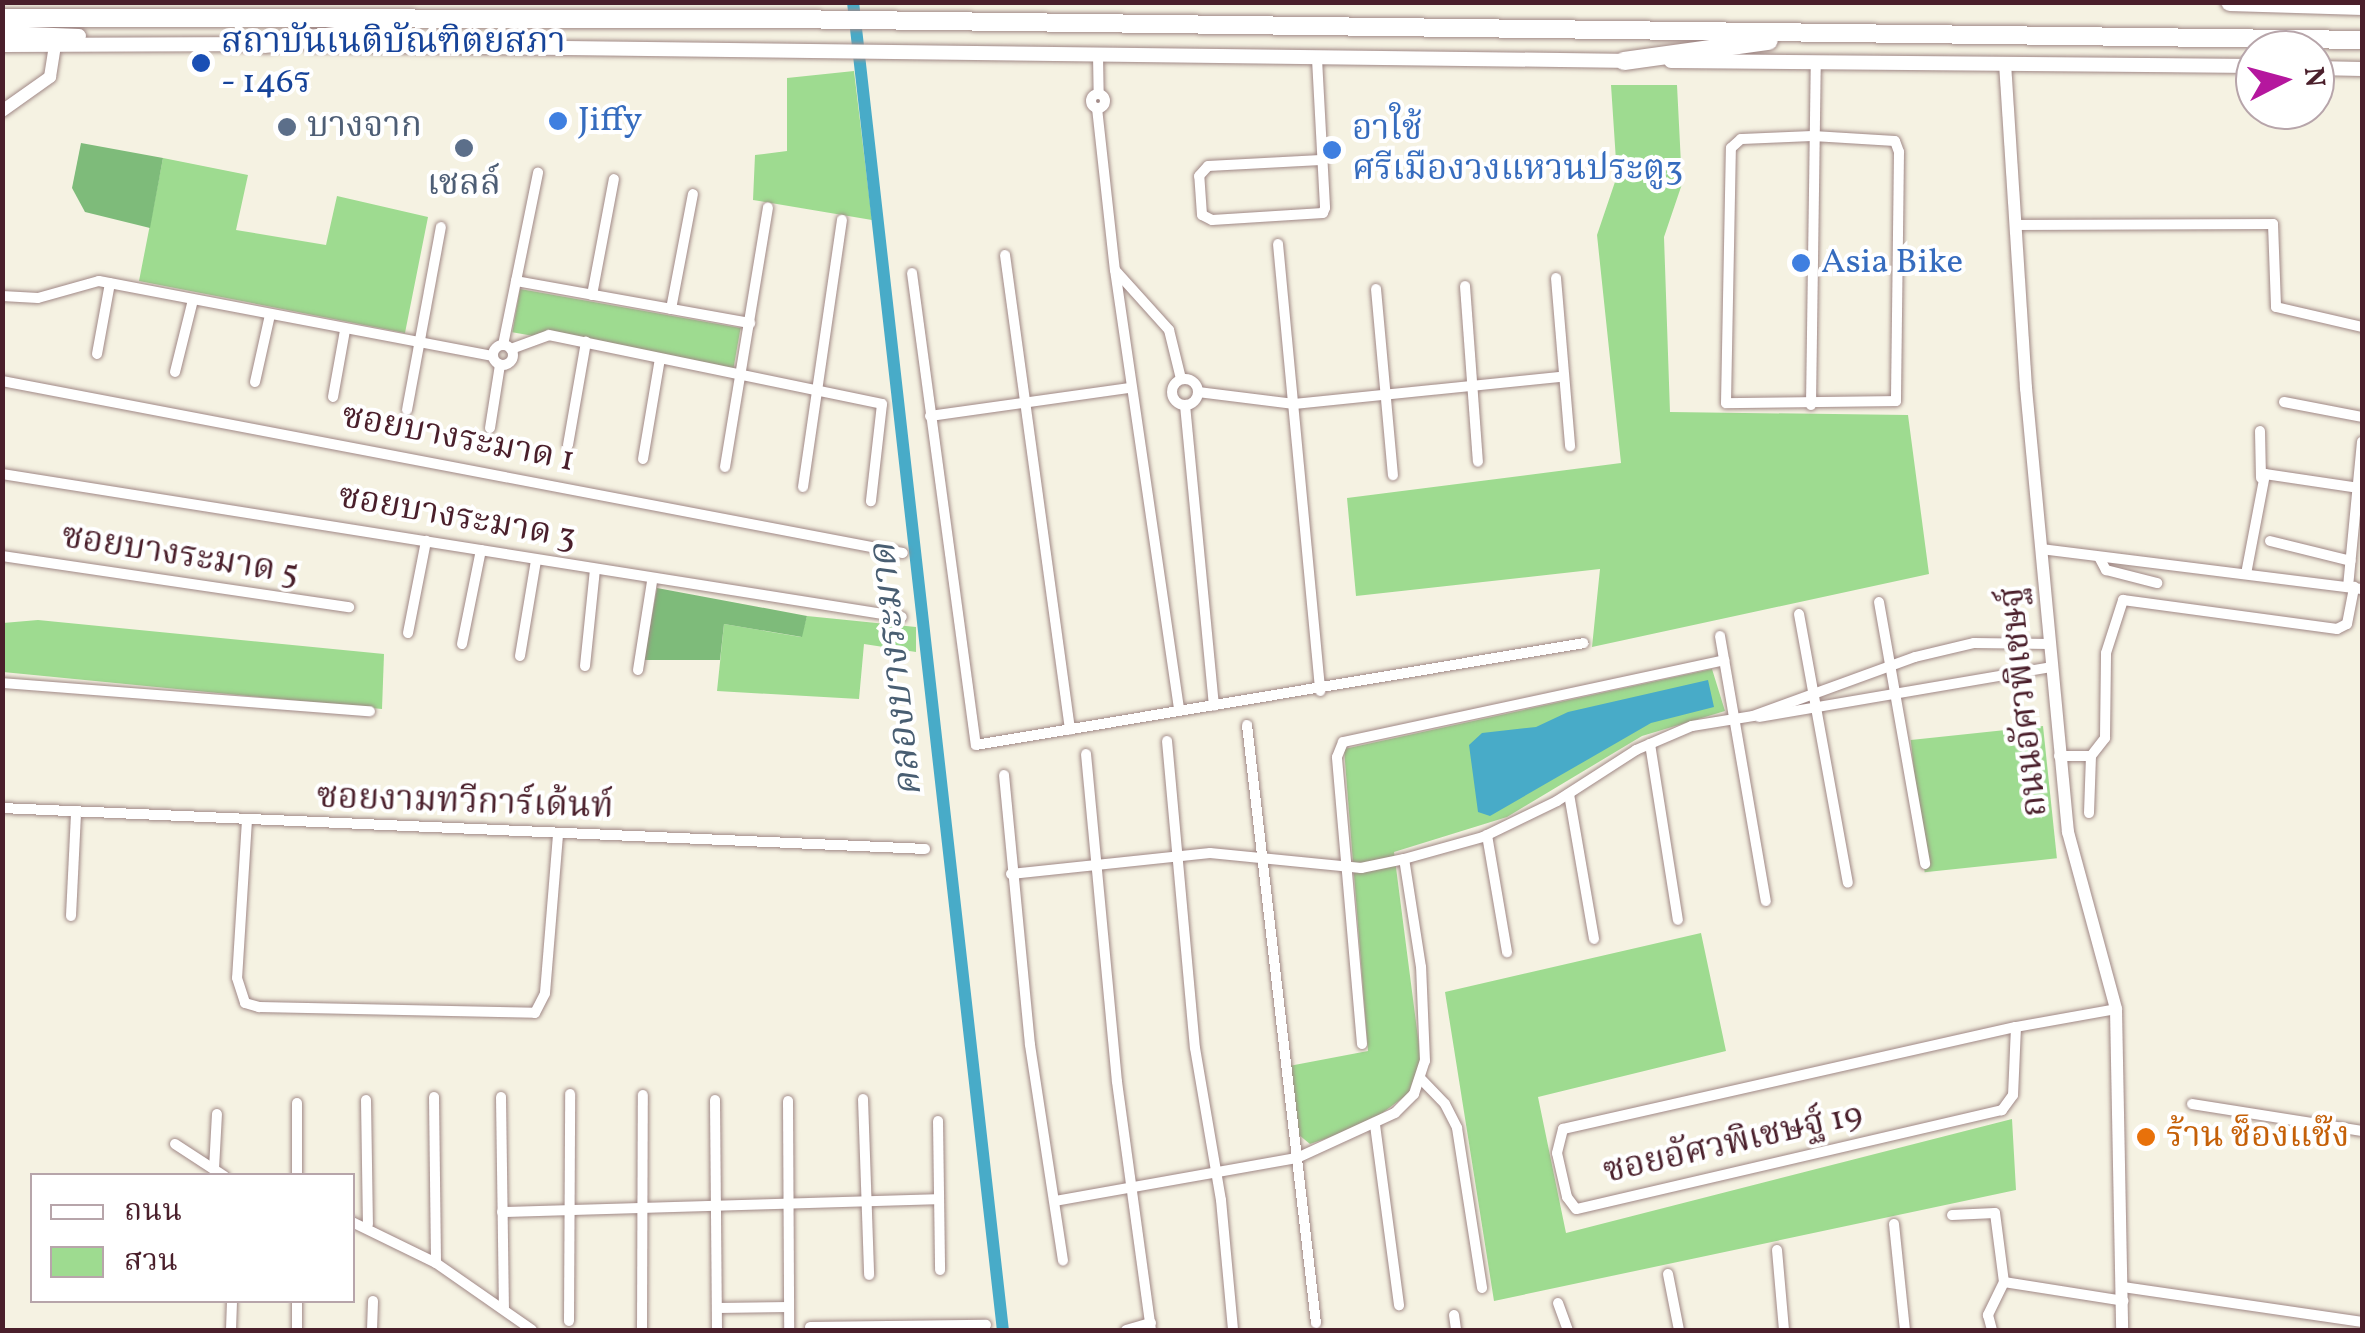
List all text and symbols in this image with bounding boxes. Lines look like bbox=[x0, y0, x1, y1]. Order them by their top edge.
place label: สถาบันเนติบัณฑิตยสภา - 146ร bbox=[221, 22, 566, 104]
north arrow bbox=[2235, 30, 2335, 130]
marker: สถาบันเนติบัณฑิตยสภา - 146ร bbox=[190, 52, 212, 74]
text: N bbox=[2293, 65, 2334, 89]
place label: Jiffy bbox=[578, 100, 642, 142]
place label: บางจาก bbox=[307, 106, 422, 148]
place label: อาใช้ ศรีเมืองวงแหวนประตู3 bbox=[1352, 109, 1683, 191]
marker: Jiffy bbox=[547, 110, 569, 132]
marker: บางจาก bbox=[276, 116, 298, 138]
marker: เชลล์ bbox=[453, 137, 475, 159]
marker: อาใช้ ศรีเมืองวงแหวนประตู3 bbox=[1321, 139, 1343, 161]
place label: เชลล์ bbox=[427, 164, 501, 206]
place label: Asia Bike bbox=[1821, 242, 1963, 284]
marker: Asia Bike bbox=[1790, 252, 1812, 274]
street label: ซอยบางระมาด 1 bbox=[338, 396, 578, 482]
street label: ซอยบางระมาด 3 bbox=[335, 476, 579, 560]
street label: ซอยบางระมาด 5 bbox=[58, 517, 302, 595]
water label: คลองบางระมาด bbox=[862, 541, 934, 799]
street label: ถนนอัศวพิเชษฐ์ bbox=[1992, 585, 2058, 819]
street label: ซอยงามทวีการ์เด้นท์ bbox=[316, 777, 614, 829]
street label: ซอยอัศวพิเชษฐ์ 19 bbox=[1599, 1094, 1867, 1194]
place label: ร้าน ช็องแช๊ง bbox=[2166, 1116, 2350, 1158]
marker: ร้าน ช็องแช๊ง bbox=[2135, 1126, 2157, 1148]
legend bbox=[30, 1173, 355, 1303]
text: ถนน bbox=[124, 1191, 182, 1233]
text: สวน bbox=[124, 1241, 178, 1283]

